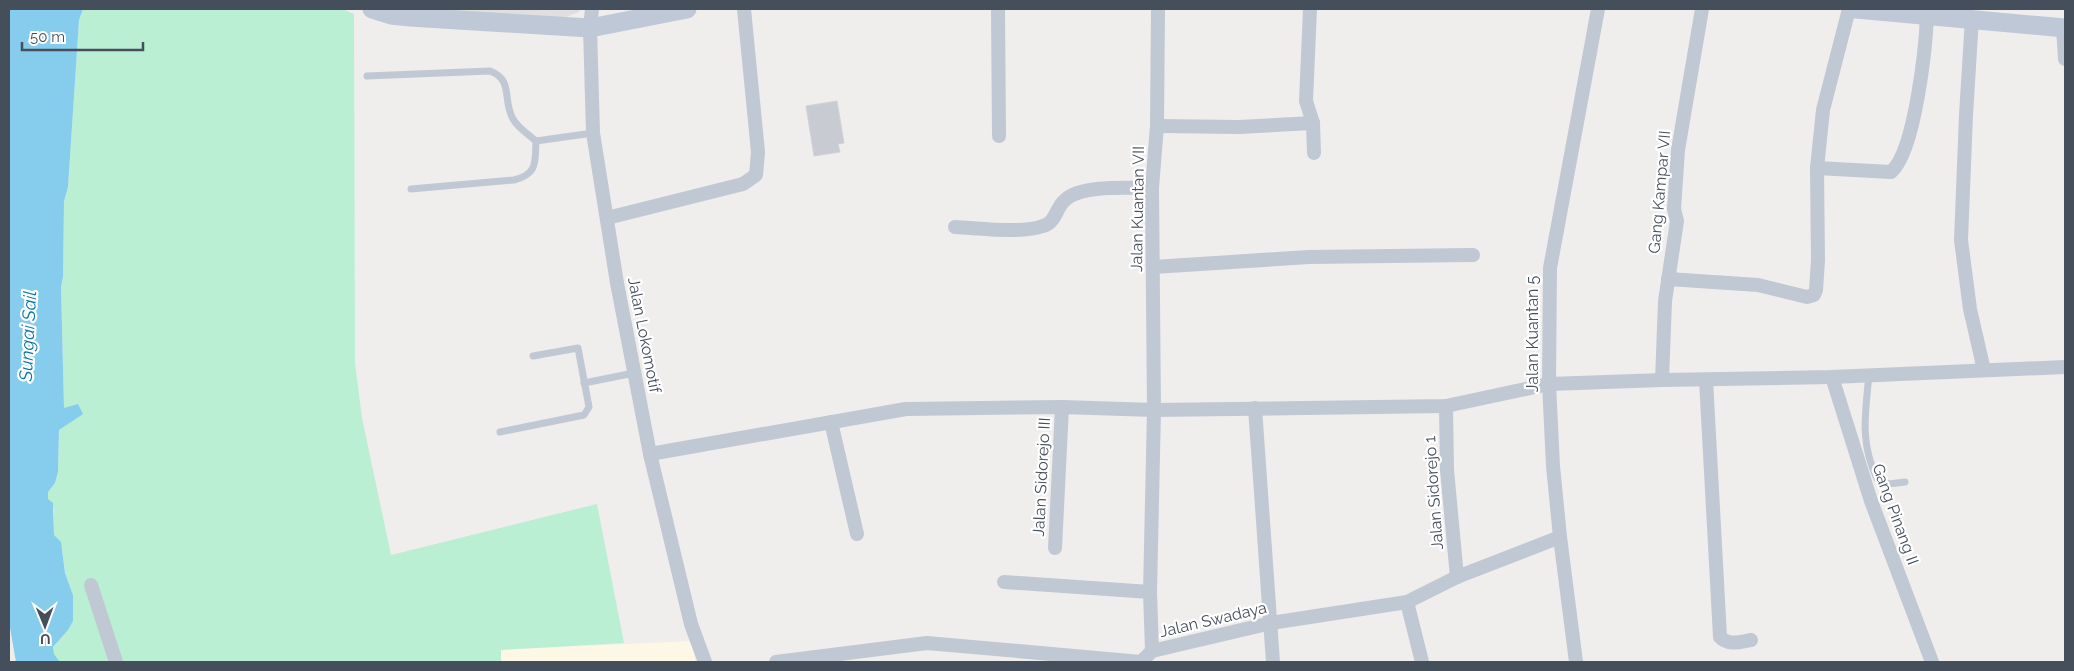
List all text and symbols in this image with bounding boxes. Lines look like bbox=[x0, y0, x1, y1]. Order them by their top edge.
scale bar bbox=[22, 20, 144, 52]
text: 50 m bbox=[30, 28, 65, 46]
street label: Gang Kampar VII bbox=[1645, 130, 1674, 254]
street label: Jalan Kuantan VII bbox=[1127, 146, 1148, 272]
street label: Jalan Lokomotif bbox=[624, 276, 665, 395]
street label: Jalan Kuantan 5 bbox=[1523, 276, 1542, 392]
water label: Sungai Sail bbox=[15, 290, 40, 383]
street label: Jalan Sidorejo III bbox=[1029, 417, 1054, 537]
street label: Jalan Sidorejo 1 bbox=[1420, 435, 1447, 551]
street label: Gang Pinang II bbox=[1868, 461, 1923, 567]
street label: Jalan Swadaya bbox=[1158, 598, 1269, 641]
north arrow bbox=[20, 601, 70, 651]
text: U bbox=[40, 631, 51, 647]

